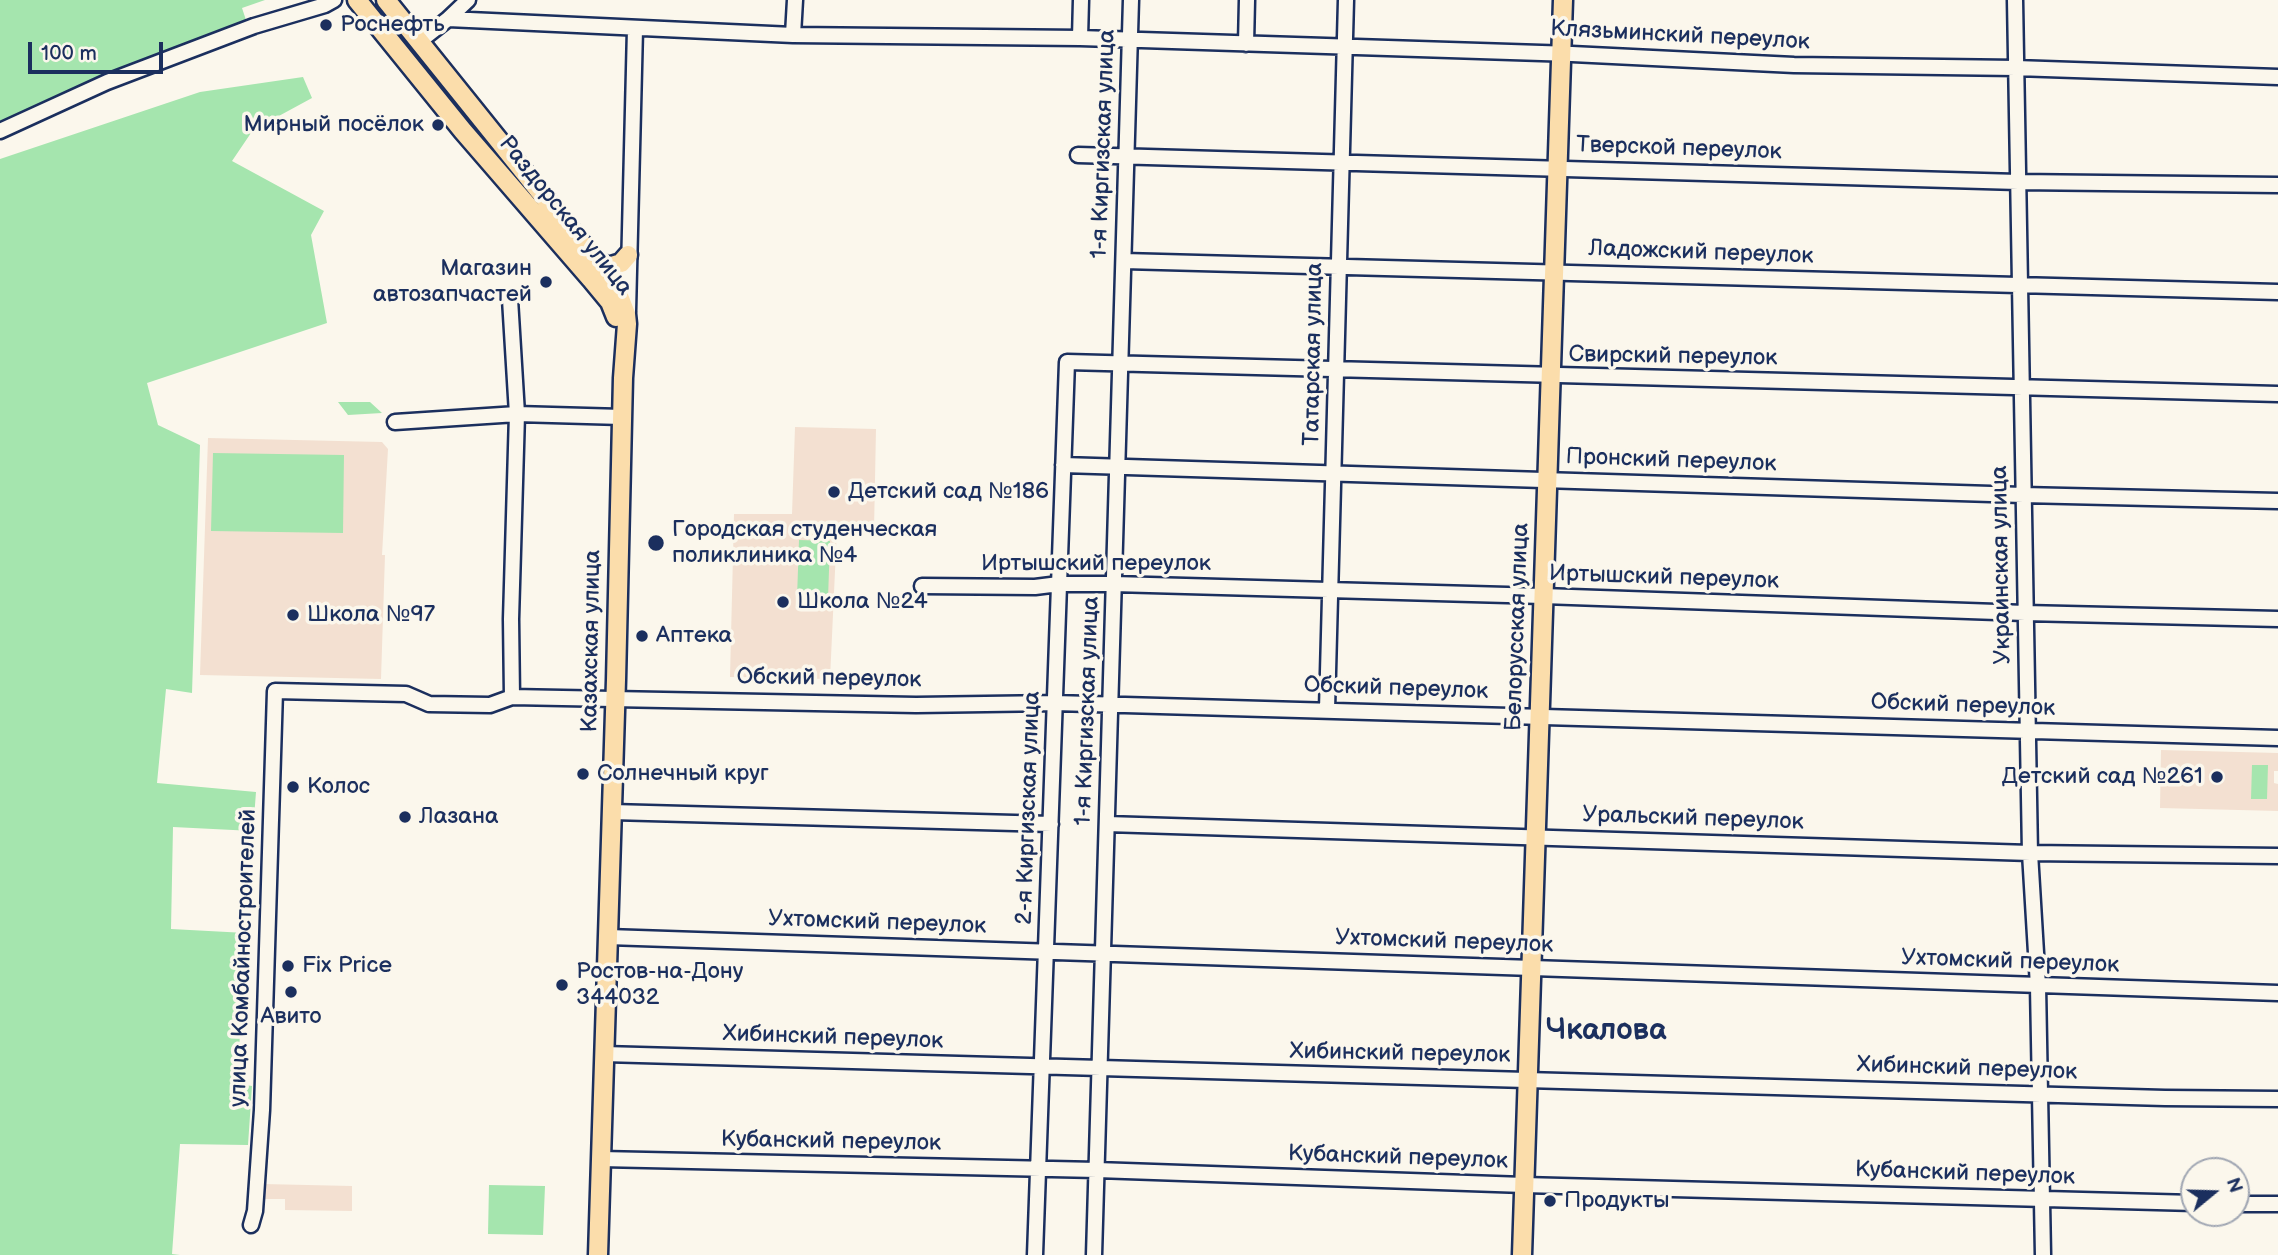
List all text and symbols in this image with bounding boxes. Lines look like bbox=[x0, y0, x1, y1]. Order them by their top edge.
place label: Роснефть bbox=[340, 11, 445, 39]
street label: Клязьминский переулок bbox=[1550, 15, 1810, 57]
marker: Роснефть bbox=[318, 17, 334, 33]
scale bar bbox=[32, 28, 166, 72]
street label: 1-я Киргизская улица bbox=[1086, 29, 1122, 259]
text: 100 m bbox=[41, 41, 97, 66]
place label: Мирный посёлок bbox=[243, 111, 424, 139]
marker: Мирный посёлок bbox=[430, 117, 446, 133]
street label: Раздорская улица bbox=[492, 131, 638, 301]
street label: Тверской переулок bbox=[1576, 132, 1782, 166]
street label: Ладожский переулок bbox=[1588, 235, 1814, 271]
place label: Магазин автозапчастей bbox=[373, 255, 532, 309]
street label: Татарская улица bbox=[1299, 262, 1329, 446]
marker: Магазин автозапчастей bbox=[538, 274, 554, 290]
street label: Свирский переулок bbox=[1568, 341, 1778, 373]
street label: Пронский переулок bbox=[1565, 444, 1777, 478]
street label: Украинская улица bbox=[1986, 465, 2018, 665]
place label: Детский сад №186 bbox=[848, 478, 1049, 506]
marker: Детский сад №186 bbox=[826, 484, 842, 500]
place label: Городская студенческая поликлиника №4 bbox=[672, 516, 937, 570]
street label: Белорусская улица bbox=[1501, 523, 1535, 731]
marker: Городская студенческая поликлиника №4 bbox=[646, 533, 666, 553]
street label: Казахская улица bbox=[577, 549, 607, 733]
street label: Иртышский переулок bbox=[981, 550, 1211, 578]
street label: Иртышский переулок bbox=[1549, 560, 1779, 596]
place label: Школа №24 bbox=[797, 588, 928, 616]
marker: Школа №24 bbox=[775, 594, 791, 610]
street label: 1-я Киргизская улица bbox=[1070, 596, 1106, 826]
place label: Школа №97 bbox=[307, 601, 435, 629]
marker: Школа №97 bbox=[285, 607, 301, 623]
place label: Аптека bbox=[656, 622, 732, 650]
marker: Аптека bbox=[634, 628, 650, 644]
street label: Обский переулок bbox=[736, 664, 922, 694]
street label: Обский переулок bbox=[1303, 672, 1489, 706]
street label: Обский переулок bbox=[1870, 689, 2056, 723]
street label: 2-я Киргизская улица bbox=[1011, 691, 1047, 925]
place label: Солнечный круг bbox=[597, 760, 769, 788]
place label: Детский сад №261 bbox=[2002, 763, 2203, 791]
marker: Солнечный круг bbox=[575, 766, 591, 782]
marker: Детский сад №261 bbox=[2209, 769, 2225, 785]
place label: Колос bbox=[307, 773, 370, 801]
marker: Колос bbox=[285, 779, 301, 795]
street label: Уральский переулок bbox=[1582, 801, 1804, 837]
place label: Лазана bbox=[419, 803, 498, 831]
street label: улица Комбайностроителей bbox=[225, 808, 263, 1108]
marker: Лазана bbox=[397, 809, 413, 825]
street label: Ухтомский переулок bbox=[767, 905, 987, 941]
street label: Ухтомский переулок bbox=[1334, 924, 1554, 960]
street label: Ухтомский переулок bbox=[1900, 944, 2120, 980]
place label: Fix Price bbox=[302, 952, 392, 980]
marker: Fix Price bbox=[280, 958, 296, 974]
place label: Ростов-на-Дону 344032 bbox=[576, 958, 743, 1012]
marker: Ростов-на-Дону 344032 bbox=[554, 977, 570, 993]
marker: Авито bbox=[283, 984, 299, 1000]
place label: Авито bbox=[260, 1003, 322, 1031]
district label: Чкалова bbox=[1546, 1013, 1666, 1049]
street label: Хибинский переулок bbox=[722, 1020, 944, 1056]
street label: Хибинский переулок bbox=[1289, 1038, 1511, 1070]
street label: Хибинский переулок bbox=[1856, 1051, 2078, 1087]
street label: Кубанский переулок bbox=[721, 1126, 941, 1158]
street label: Кубанский переулок bbox=[1287, 1140, 1509, 1176]
street label: Кубанский переулок bbox=[1854, 1156, 2076, 1192]
north arrow bbox=[2180, 1157, 2250, 1227]
text: N bbox=[2220, 1175, 2247, 1196]
place label: Продукты bbox=[1564, 1187, 1670, 1215]
marker: Продукты bbox=[1542, 1193, 1558, 1209]

